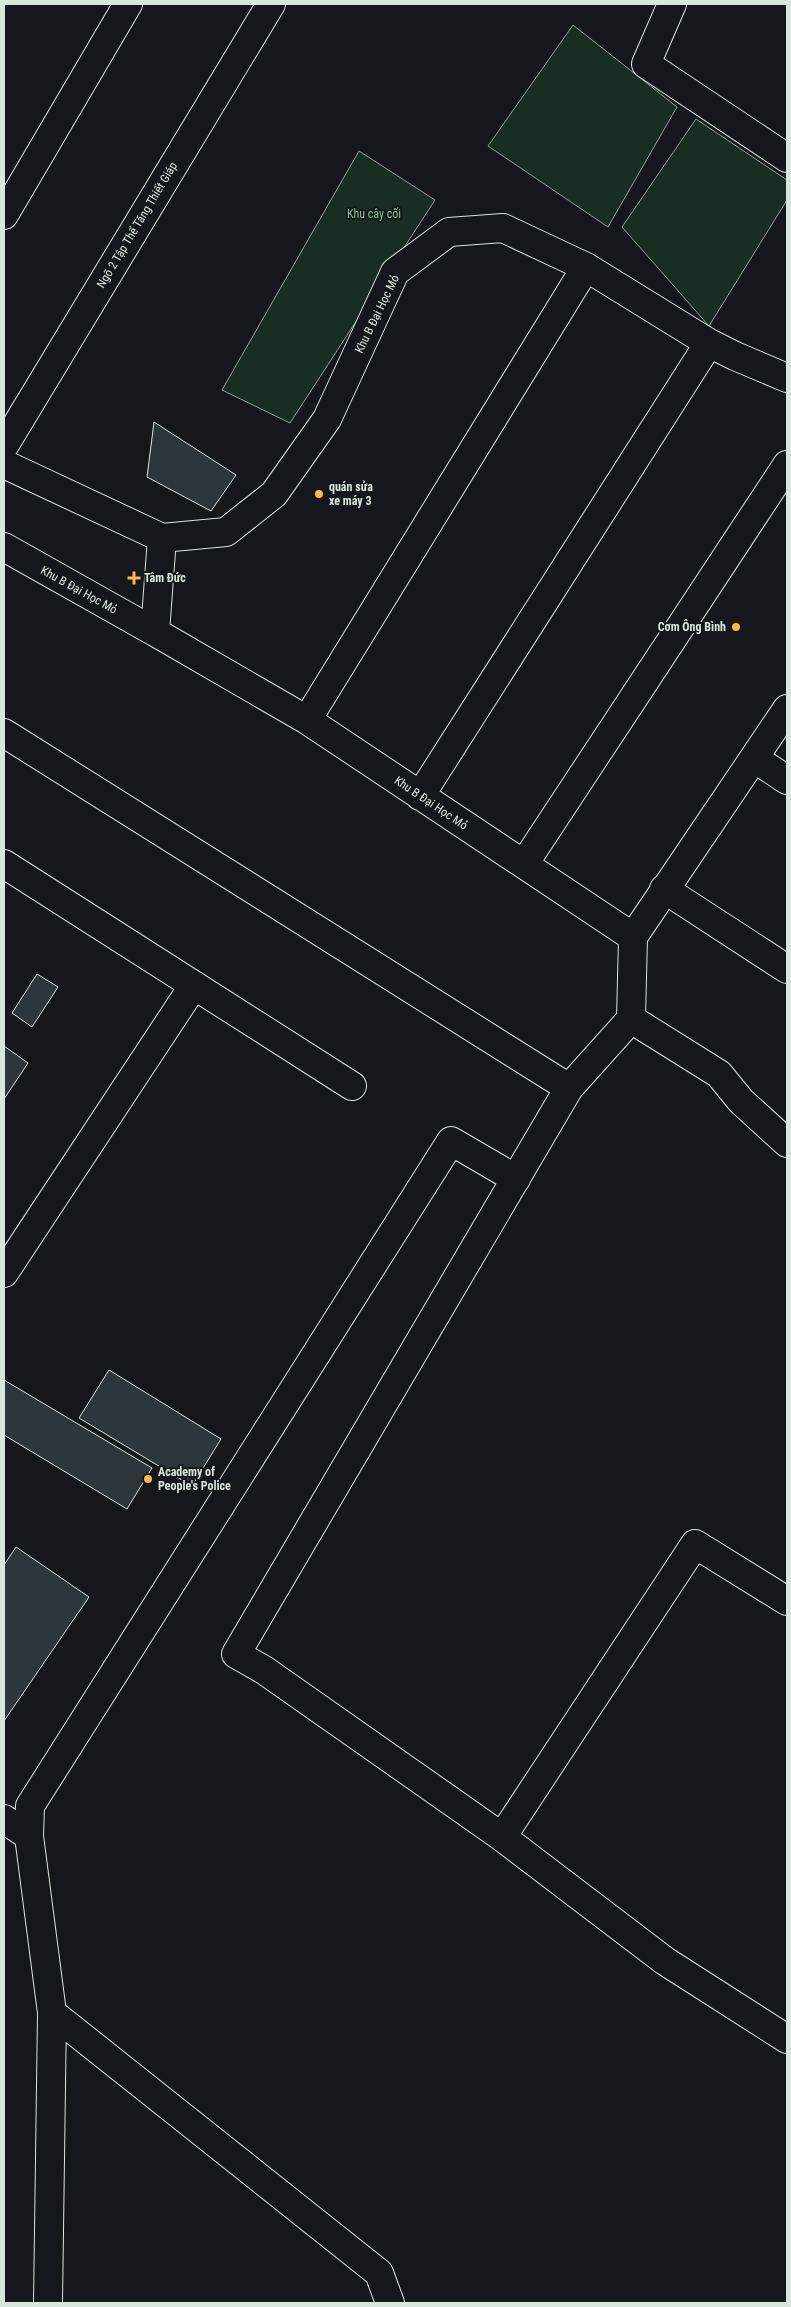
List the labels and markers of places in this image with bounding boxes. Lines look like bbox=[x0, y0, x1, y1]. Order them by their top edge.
place label: quán sửa xe máy 3 bbox=[329, 480, 373, 508]
marker: quán sửa xe máy 3 bbox=[313, 488, 325, 500]
place label: Tâm Đức bbox=[144, 571, 186, 585]
marker: Tâm Đức bbox=[128, 572, 140, 584]
place label: Cơm Ông Bình bbox=[658, 619, 726, 634]
marker: Cơm Ông Bình bbox=[730, 621, 742, 633]
place label: Academy of People's Police bbox=[158, 1465, 231, 1493]
marker: Academy of People's Police bbox=[142, 1473, 154, 1485]

